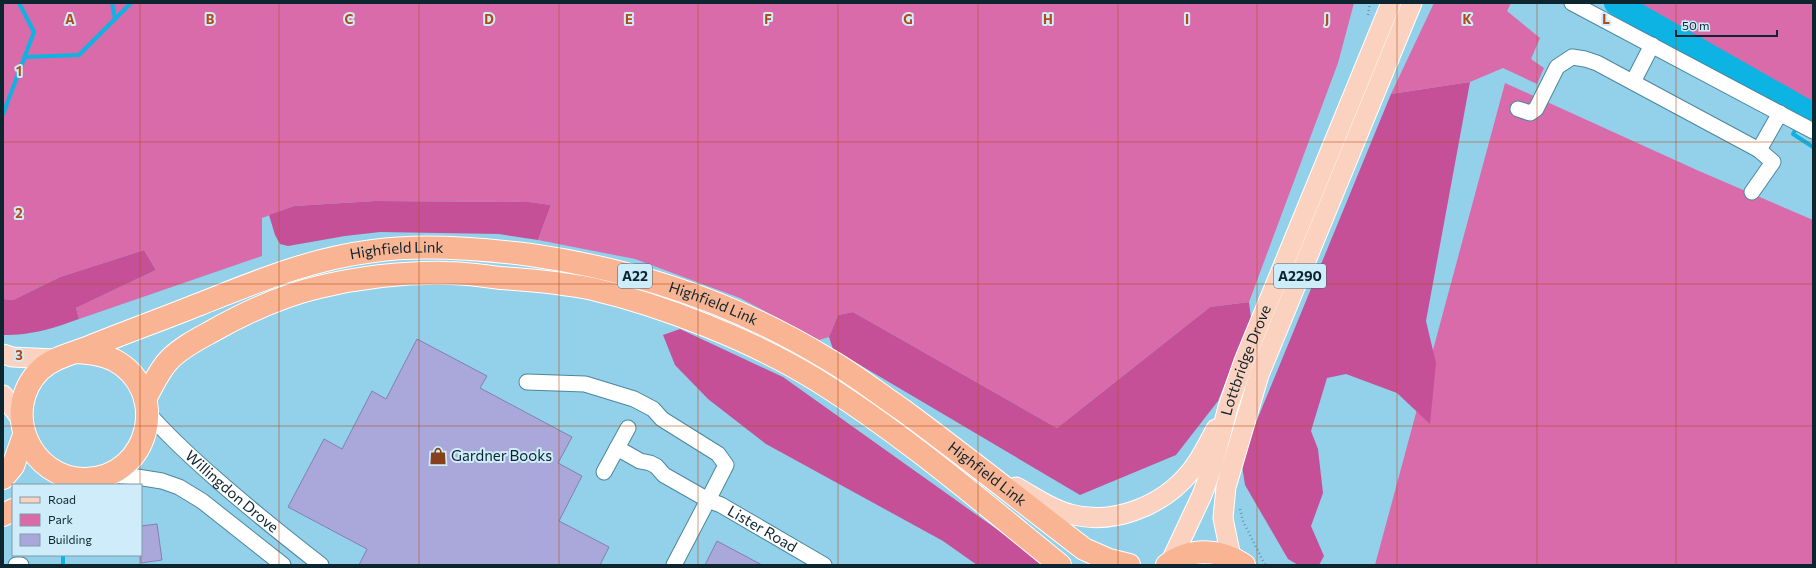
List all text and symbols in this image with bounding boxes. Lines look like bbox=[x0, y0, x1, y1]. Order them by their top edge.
text: A bbox=[65, 11, 75, 27]
text: B bbox=[206, 11, 215, 27]
text: C bbox=[345, 11, 354, 27]
text: D bbox=[484, 11, 494, 27]
text: E bbox=[625, 11, 633, 27]
text: F bbox=[764, 11, 772, 27]
text: G bbox=[903, 11, 913, 27]
text: H bbox=[1043, 11, 1053, 27]
text: I bbox=[1185, 11, 1189, 27]
text: J bbox=[1325, 11, 1329, 27]
text: K bbox=[1462, 11, 1472, 27]
text: L bbox=[1602, 11, 1610, 27]
scale bar bbox=[1676, 12, 1777, 38]
text: 50 m bbox=[1682, 18, 1710, 32]
text: 1 bbox=[16, 63, 22, 79]
text: 2 bbox=[15, 205, 23, 221]
street label: Highfield Link bbox=[348, 238, 444, 262]
road number: A22 bbox=[618, 264, 652, 288]
road number: A2290 bbox=[1274, 264, 1326, 288]
street label: Highfield Link bbox=[667, 277, 761, 328]
street label: Lottbridge Drove bbox=[1216, 302, 1274, 417]
text: 3 bbox=[15, 347, 23, 363]
street label: Highfield Link bbox=[945, 437, 1030, 509]
street label: Willingdon Drove bbox=[182, 446, 283, 536]
shop icon: Gardner Books bbox=[428, 446, 448, 466]
place label: Gardner Books bbox=[451, 446, 552, 464]
legend bbox=[12, 484, 142, 556]
text: Road bbox=[48, 492, 76, 506]
street label: Lister Road bbox=[725, 501, 801, 555]
text: Park bbox=[48, 512, 74, 526]
text: Building bbox=[48, 532, 92, 546]

